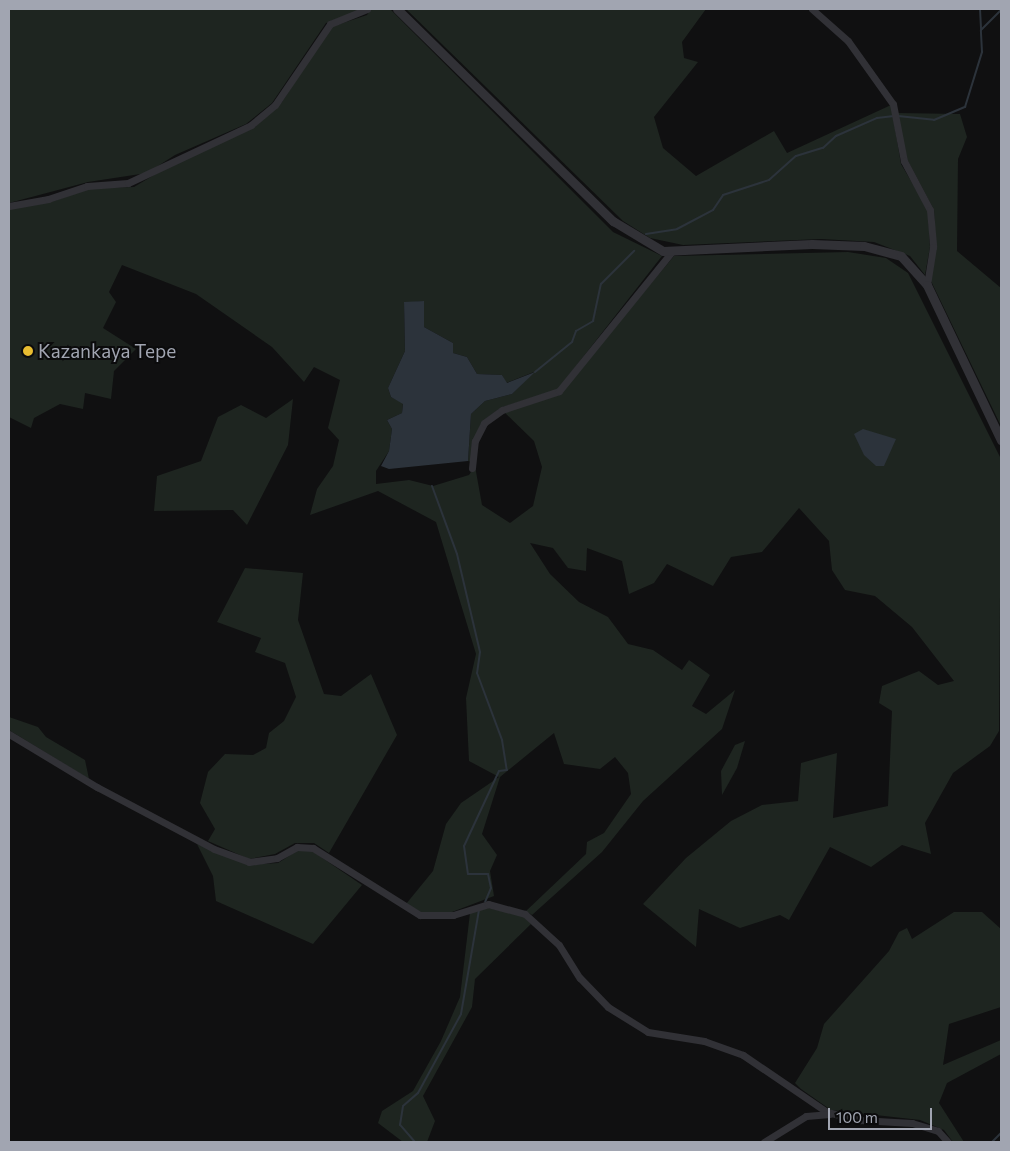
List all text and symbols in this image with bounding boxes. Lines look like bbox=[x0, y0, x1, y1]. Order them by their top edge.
place label: Kazankaya Tepe bbox=[38, 340, 176, 362]
marker: Kazankaya Tepe bbox=[22, 345, 34, 357]
scale bar bbox=[830, 1098, 934, 1130]
text: 100 m bbox=[836, 1108, 878, 1126]

